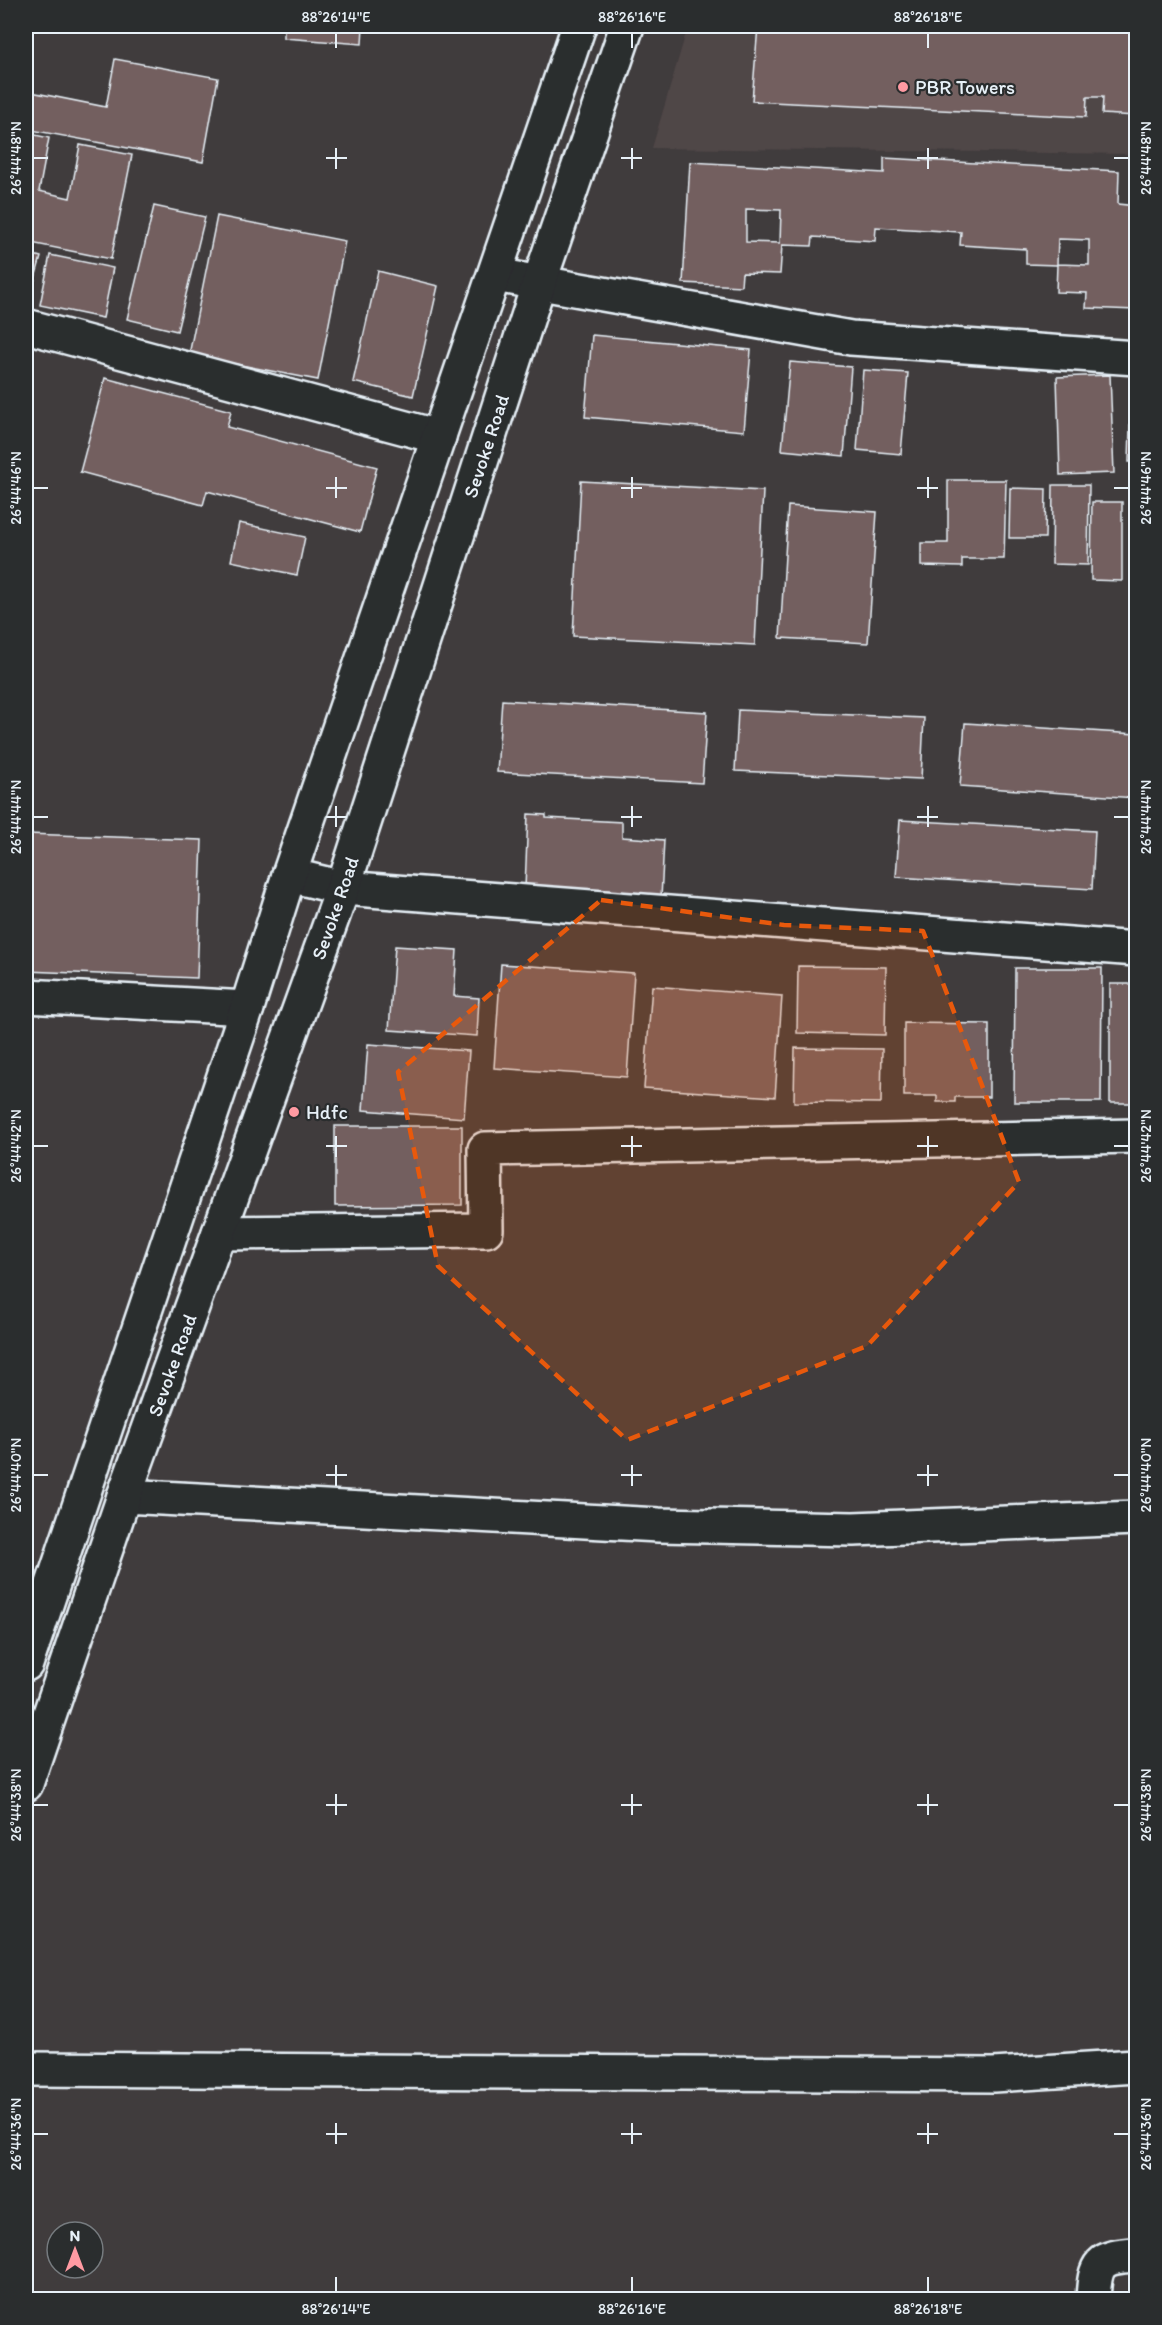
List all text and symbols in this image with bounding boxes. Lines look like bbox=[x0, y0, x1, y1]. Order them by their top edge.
text: 88°26'14"E bbox=[301, 8, 371, 26]
text: 88°26'16"E bbox=[598, 8, 666, 26]
text: 88°26'18"E bbox=[894, 8, 962, 26]
place label: PBR Towers bbox=[915, 75, 1015, 99]
marker: PBR Towers bbox=[896, 80, 910, 94]
text: 26°44'48"N bbox=[7, 121, 25, 195]
text: 26°44'48"N bbox=[1137, 121, 1155, 195]
street label: Sevoke Road bbox=[458, 391, 514, 501]
text: 26°44'46"N bbox=[7, 451, 25, 525]
text: 26°44'46"N bbox=[1137, 451, 1155, 525]
text: 26°44'44"N bbox=[7, 780, 25, 854]
text: 26°44'44"N bbox=[1137, 780, 1155, 854]
street label: Sevoke Road bbox=[306, 853, 364, 963]
place label: Hdfc bbox=[306, 1100, 348, 1124]
marker: Hdfc bbox=[287, 1105, 301, 1119]
text: 26°44'42"N bbox=[7, 1109, 25, 1183]
text: 26°44'42"N bbox=[1137, 1109, 1155, 1183]
street label: Sevoke Road bbox=[142, 1310, 202, 1420]
text: 26°44'40"N bbox=[7, 1438, 25, 1512]
text: 26°44'40"N bbox=[1137, 1438, 1155, 1512]
text: 26°44'38"N bbox=[7, 1768, 25, 1842]
text: 26°44'38"N bbox=[1137, 1768, 1155, 1842]
text: 26°44'36"N bbox=[7, 2098, 25, 2170]
text: 26°44'36"N bbox=[1137, 2098, 1155, 2170]
north arrow bbox=[45, 2220, 105, 2280]
text: N bbox=[70, 2226, 80, 2245]
text: 88°26'14"E bbox=[301, 2300, 371, 2318]
text: 88°26'16"E bbox=[598, 2300, 666, 2318]
text: 88°26'18"E bbox=[894, 2300, 962, 2318]

